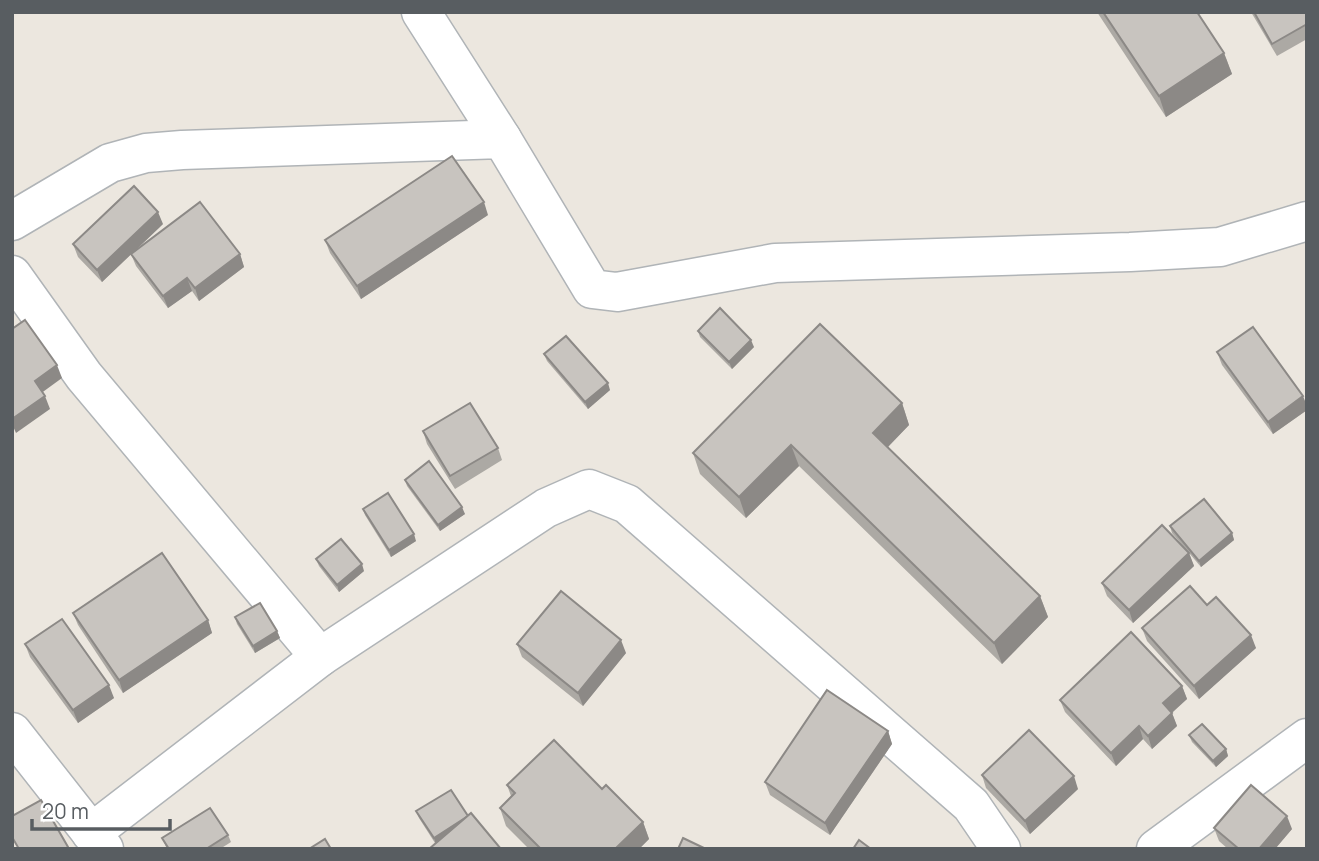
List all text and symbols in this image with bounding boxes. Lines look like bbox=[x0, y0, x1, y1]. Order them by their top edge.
scale bar bbox=[32, 788, 170, 832]
text: 20 m bbox=[42, 797, 89, 825]

